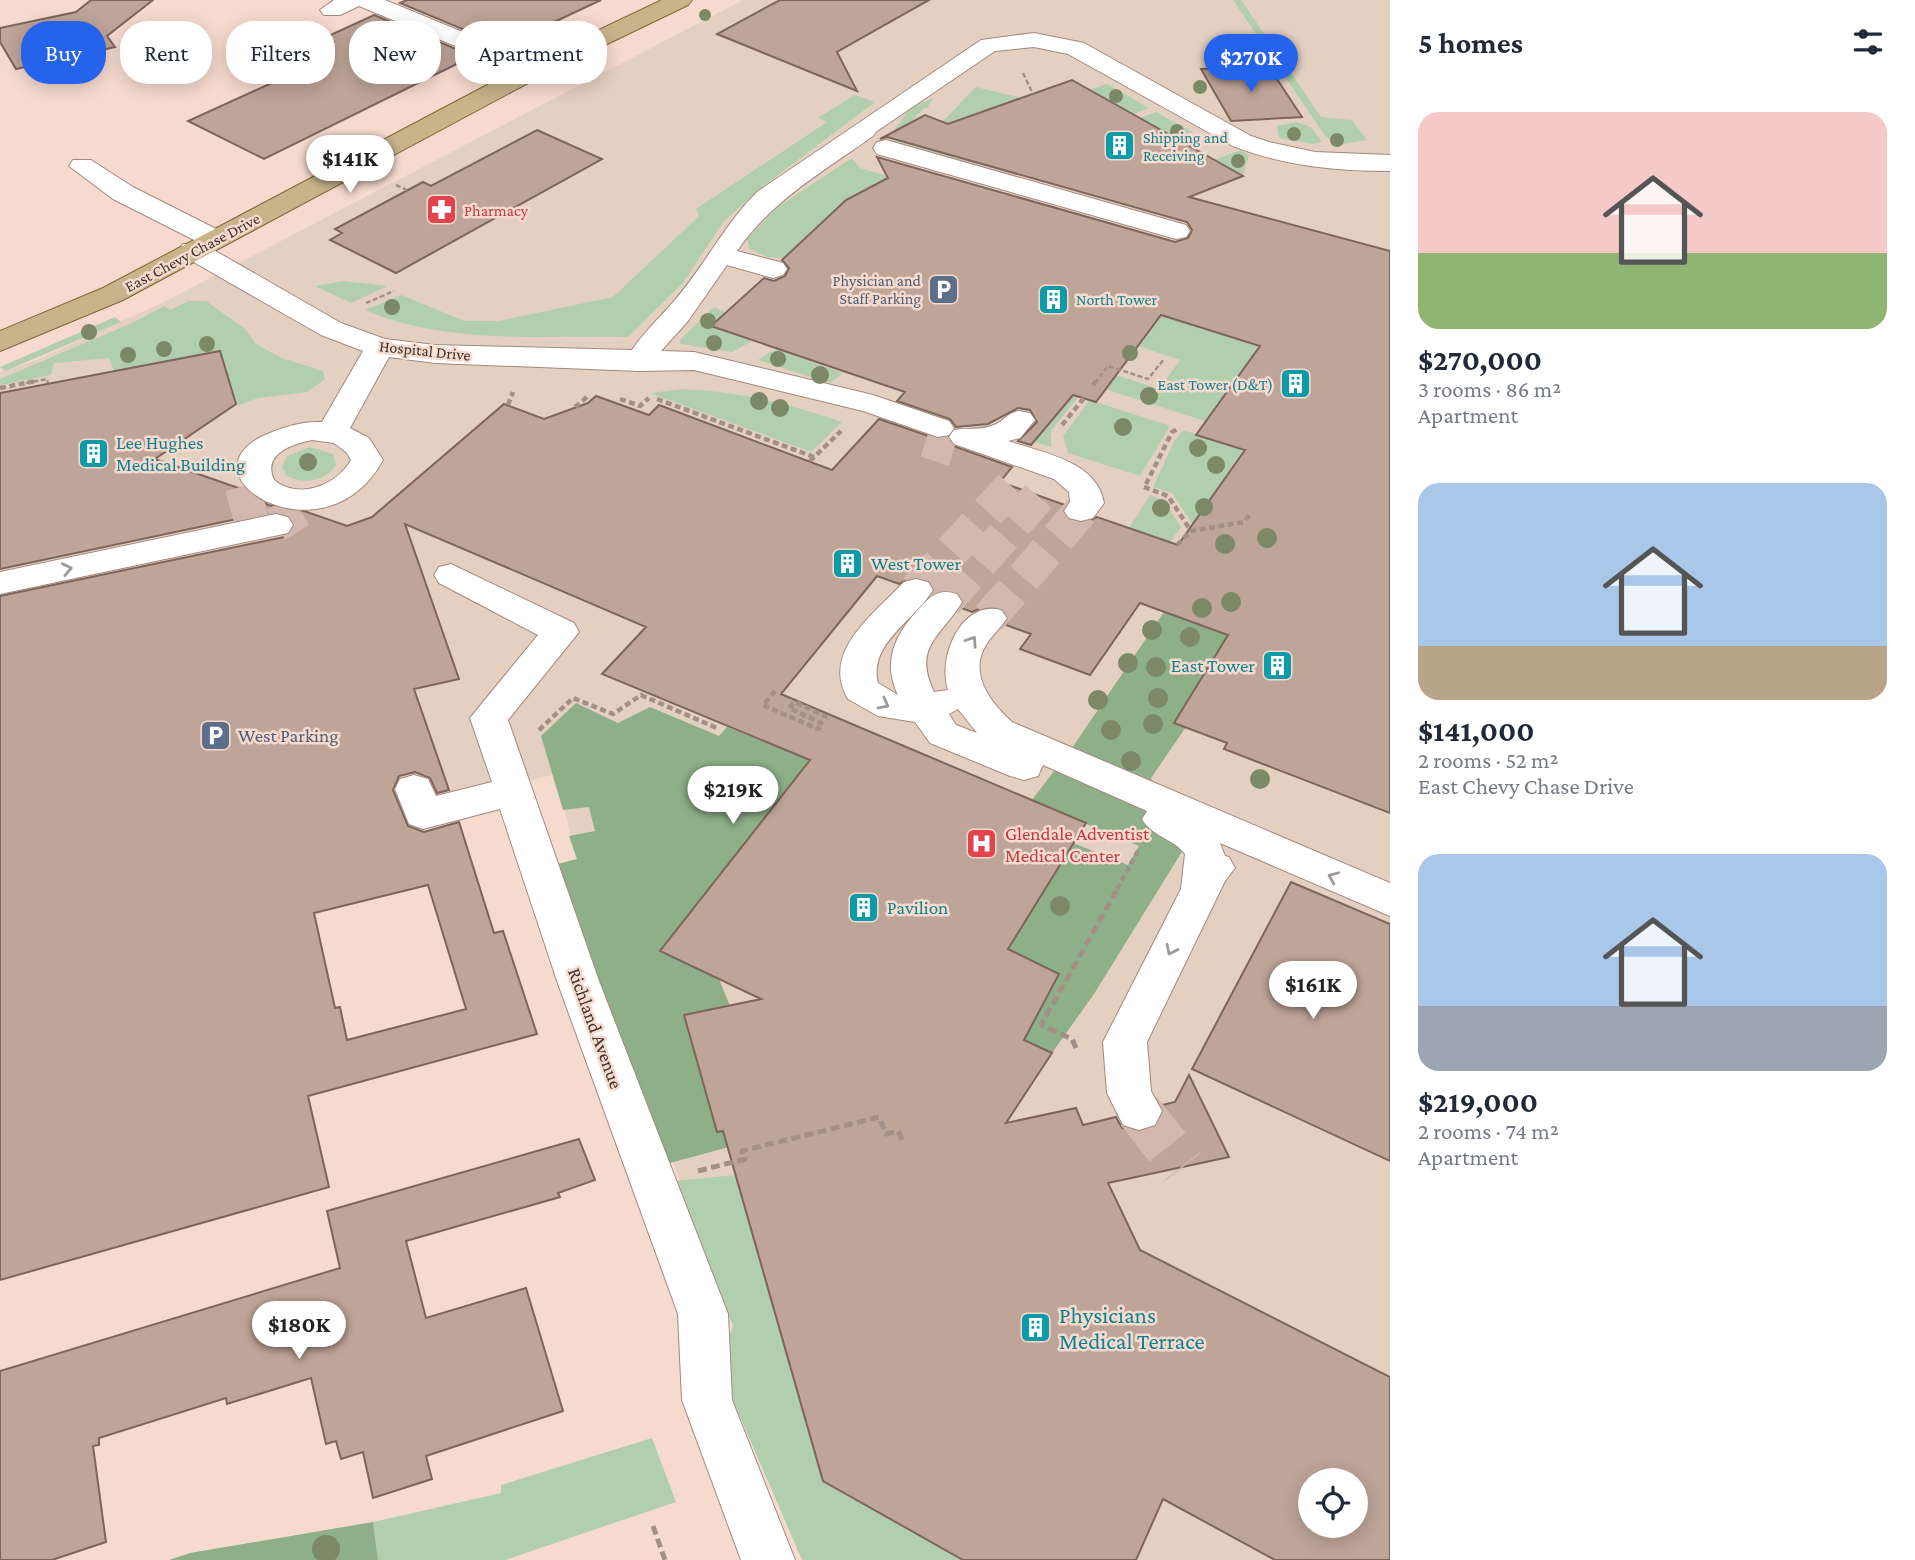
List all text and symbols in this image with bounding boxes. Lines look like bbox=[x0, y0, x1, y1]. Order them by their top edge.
chip: Buy bbox=[21, 21, 106, 84]
chip: Rent bbox=[120, 21, 212, 84]
chip: Filters bbox=[226, 21, 335, 84]
chip: New bbox=[349, 21, 441, 84]
chip: Apartment bbox=[455, 21, 607, 84]
icon: filters bbox=[1849, 23, 1887, 61]
text: 5 homes bbox=[1418, 26, 1523, 59]
pin: $270K bbox=[1202, 34, 1300, 94]
text: $270K bbox=[1220, 44, 1282, 70]
building icon: Shipping and Receiving bbox=[1103, 129, 1137, 163]
place label: Shipping and Receiving bbox=[1143, 129, 1229, 165]
pin: $141K bbox=[301, 136, 399, 195]
text: $141K bbox=[322, 145, 378, 171]
icon: home bbox=[1590, 157, 1716, 283]
pharmacy icon: Pharmacy bbox=[424, 193, 458, 227]
place label: Pharmacy bbox=[464, 202, 529, 220]
street label: East Chevy Chase Drive bbox=[122, 210, 263, 296]
place label: Physician and Staff Parking bbox=[832, 272, 922, 308]
parking icon: Physician and Staff Parking bbox=[927, 272, 961, 306]
building icon: North Tower bbox=[1036, 282, 1070, 316]
place label: North Tower bbox=[1076, 291, 1158, 308]
street label: Hospital Drive bbox=[378, 337, 472, 365]
text: $270,000 bbox=[1418, 343, 1542, 376]
building icon: East Tower (D&T) bbox=[1279, 367, 1313, 401]
place label: East Tower (D&T) bbox=[1157, 376, 1273, 394]
text: 3 rooms · 86 m² bbox=[1418, 376, 1561, 402]
text: Apartment bbox=[1418, 402, 1518, 428]
place label: Lee Hughes Medical Building bbox=[116, 432, 245, 475]
building icon: Lee Hughes Medical Building bbox=[76, 436, 110, 470]
icon: home bbox=[1590, 528, 1716, 654]
building icon: West Tower bbox=[831, 546, 865, 580]
place label: West Tower bbox=[871, 553, 961, 574]
one-way arrow bbox=[61, 563, 73, 578]
one-way arrow bbox=[964, 636, 976, 649]
building icon: East Tower bbox=[1261, 648, 1295, 682]
place label: East Tower bbox=[1171, 655, 1255, 676]
one-way arrow bbox=[876, 696, 889, 709]
text: $141,000 bbox=[1418, 714, 1534, 747]
parking icon: West Parking bbox=[198, 718, 232, 752]
place label: West Parking bbox=[238, 725, 338, 746]
text: 2 rooms · 52 m² bbox=[1418, 747, 1558, 773]
pin: $219K bbox=[684, 766, 782, 826]
text: East Chevy Chase Drive bbox=[1418, 773, 1634, 799]
text: $219K bbox=[703, 776, 763, 802]
place label: Glendale Adventist Medical Center bbox=[1005, 823, 1150, 866]
hospital icon: Glendale Adventist Medical Center bbox=[965, 827, 999, 861]
one-way arrow bbox=[1328, 871, 1340, 885]
building icon: Pavilion bbox=[847, 890, 881, 924]
place label: Pavilion bbox=[887, 897, 948, 918]
icon: home bbox=[1590, 899, 1716, 1025]
one-way arrow bbox=[1165, 943, 1179, 955]
pin: $161K bbox=[1264, 962, 1362, 1021]
street label: Richland Avenue bbox=[564, 965, 627, 1091]
text: $161K bbox=[1285, 971, 1341, 997]
text: $219,000 bbox=[1418, 1085, 1538, 1118]
text: 2 rooms · 74 m² bbox=[1418, 1118, 1559, 1144]
text: Apartment bbox=[1418, 1144, 1518, 1170]
pin: $180K bbox=[250, 1302, 348, 1361]
place label: Physicians Medical Terrace bbox=[1059, 1302, 1205, 1354]
text: $180K bbox=[268, 1311, 330, 1337]
building icon: Physicians Medical Terrace bbox=[1019, 1311, 1053, 1345]
map controls bbox=[1298, 1468, 1368, 1538]
button: locate bbox=[1298, 1468, 1368, 1538]

